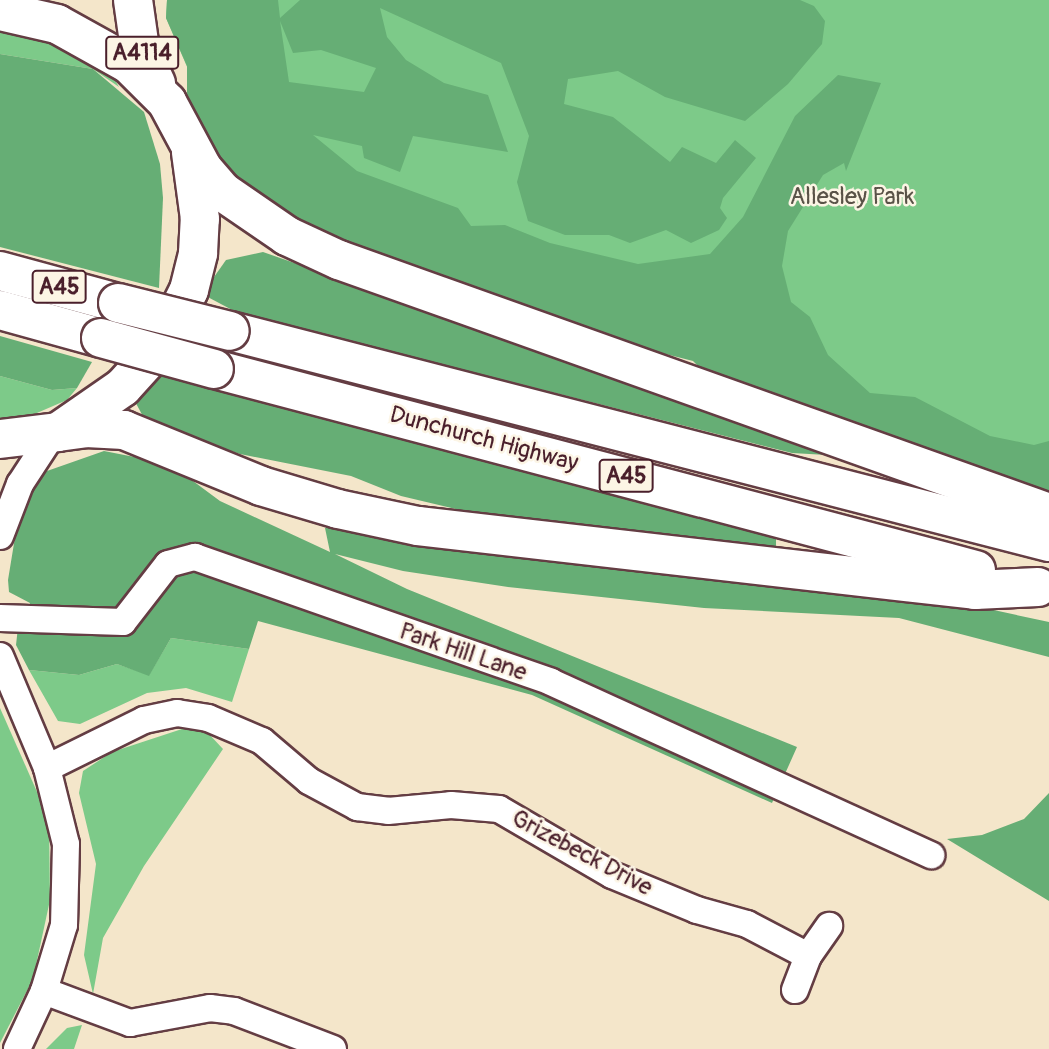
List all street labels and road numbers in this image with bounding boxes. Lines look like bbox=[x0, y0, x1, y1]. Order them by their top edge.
road number: A4114 bbox=[104, 34, 180, 72]
road number: A45 bbox=[31, 268, 87, 306]
street label: Dunchurch Highway bbox=[387, 400, 581, 478]
road number: A45 bbox=[598, 456, 654, 496]
street label: Park Hill Lane bbox=[396, 617, 530, 687]
street label: Grizebeck Drive bbox=[507, 804, 657, 902]

